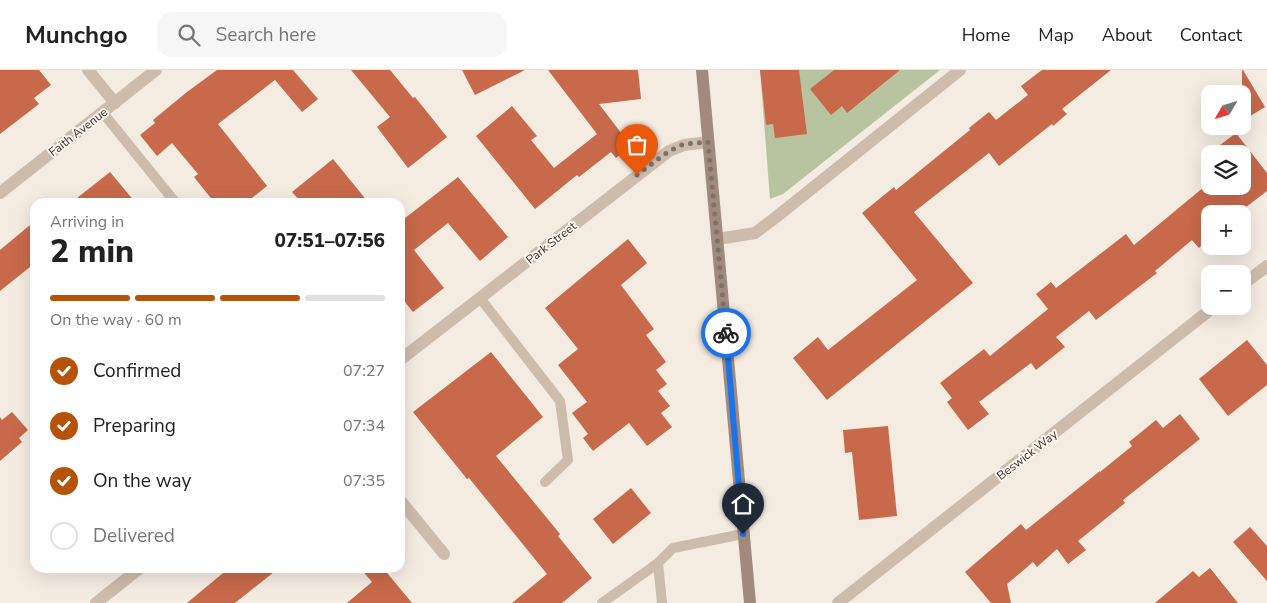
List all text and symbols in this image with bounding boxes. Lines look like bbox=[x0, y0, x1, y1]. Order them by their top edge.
search box bbox=[157, 12, 507, 57]
text: Munchgo bbox=[25, 19, 127, 51]
icon: search bbox=[175, 21, 203, 49]
text: Search here bbox=[215, 22, 316, 48]
text: Home bbox=[962, 23, 1010, 47]
text: Map bbox=[1038, 23, 1074, 47]
text: About bbox=[1102, 23, 1152, 47]
text: Contact bbox=[1180, 23, 1242, 47]
north arrow bbox=[1201, 85, 1251, 135]
map controls bbox=[1201, 85, 1251, 315]
street label: Faith Avenue bbox=[45, 104, 111, 160]
pin bbox=[616, 124, 658, 175]
icon: bag bbox=[623, 131, 651, 159]
button: layers bbox=[1201, 145, 1251, 195]
button: + bbox=[1201, 205, 1251, 255]
text: Arriving in bbox=[50, 211, 124, 233]
street label: Park Street bbox=[523, 218, 580, 268]
text: 07:51–07:56 bbox=[274, 228, 385, 254]
text: 2 min bbox=[50, 230, 134, 273]
button: − bbox=[1201, 265, 1251, 315]
courier bbox=[701, 308, 751, 358]
text: On the way · 60 m bbox=[50, 309, 182, 331]
icon: bike bbox=[712, 319, 740, 347]
icon: check bbox=[50, 357, 78, 385]
text: Confirmed bbox=[93, 358, 181, 384]
text: 07:27 bbox=[343, 360, 385, 382]
icon: check bbox=[50, 412, 78, 440]
text: Preparing bbox=[93, 413, 176, 439]
text: 07:34 bbox=[343, 415, 385, 437]
street label: Beswick Way bbox=[993, 426, 1061, 484]
icon: check bbox=[50, 467, 78, 495]
text: On the way bbox=[93, 468, 191, 494]
text: 07:35 bbox=[343, 470, 385, 492]
pin bbox=[722, 483, 764, 534]
icon: home bbox=[729, 490, 757, 518]
text: Delivered bbox=[93, 523, 175, 549]

